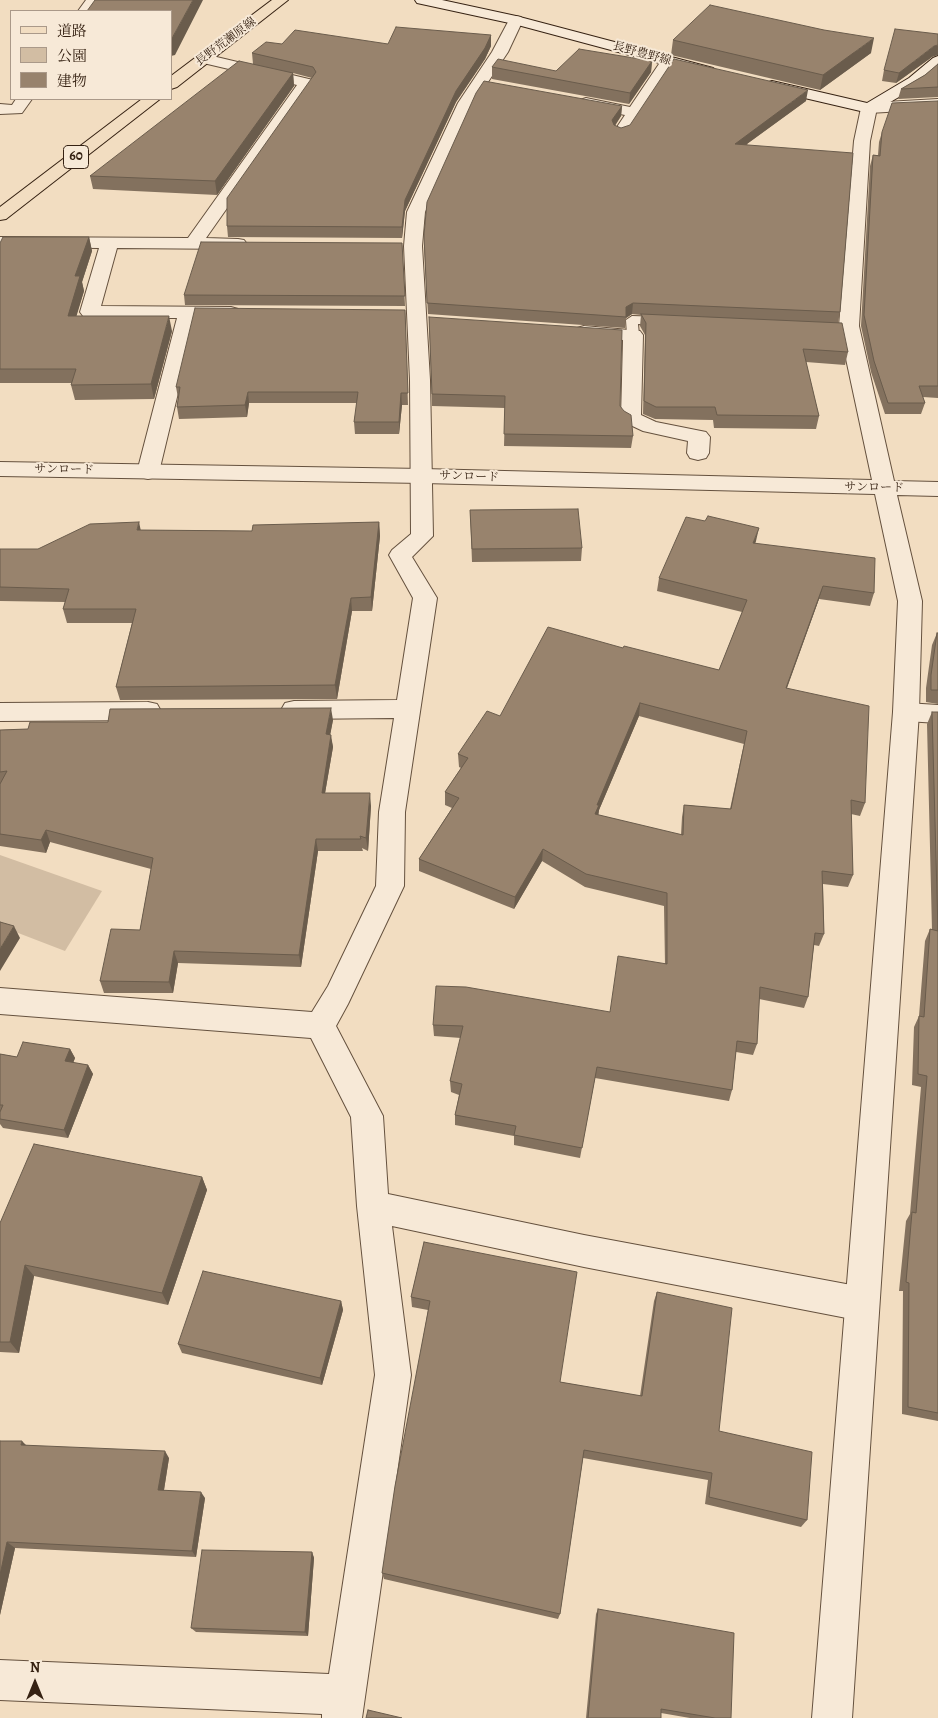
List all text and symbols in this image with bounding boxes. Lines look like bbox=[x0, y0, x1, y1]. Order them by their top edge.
legend bbox=[10, 10, 172, 100]
street label: 長野荒瀬原線 bbox=[193, 15, 259, 69]
text: 道路 bbox=[57, 21, 87, 41]
street label: 長野豊野線 bbox=[611, 39, 673, 69]
text: 公園 bbox=[57, 46, 87, 66]
text: 建物 bbox=[57, 71, 87, 91]
road number: 60 bbox=[64, 146, 88, 168]
street label: サンロード bbox=[34, 462, 94, 478]
street label: サンロード bbox=[439, 469, 499, 485]
street label: サンロード bbox=[844, 480, 904, 496]
north arrow bbox=[10, 1658, 60, 1708]
text: N bbox=[30, 1658, 40, 1677]

